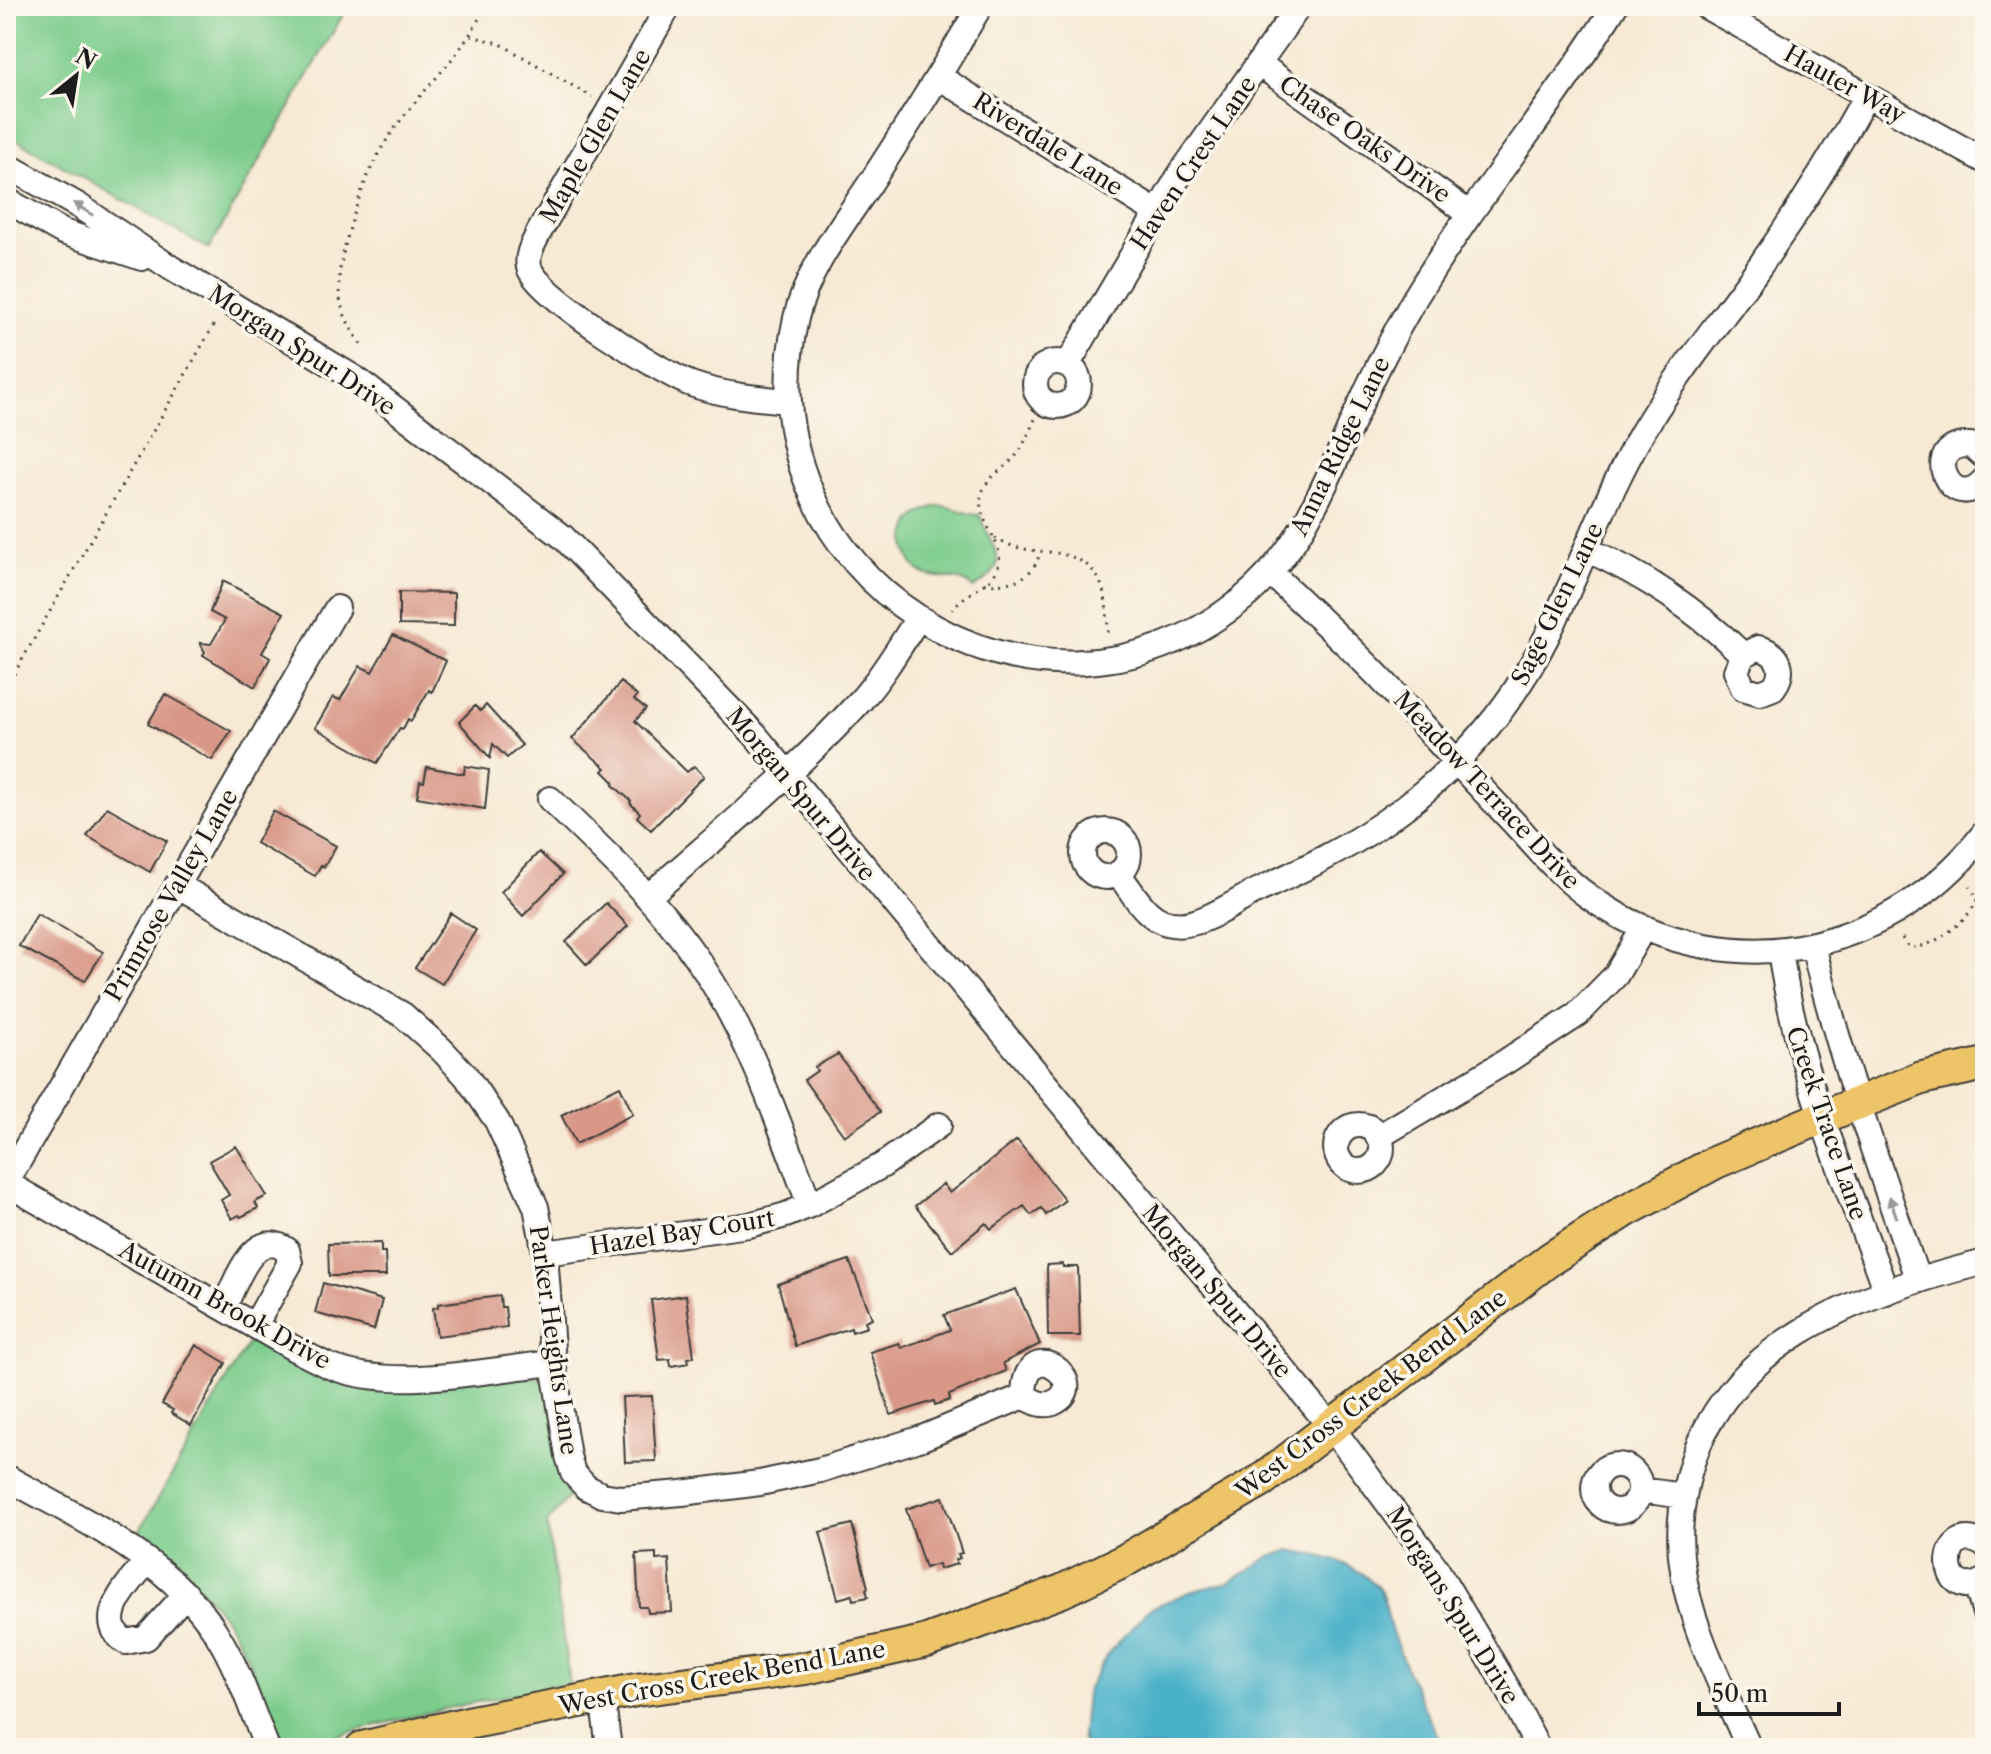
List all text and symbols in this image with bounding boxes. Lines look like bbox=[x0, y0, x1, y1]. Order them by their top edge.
north arrow bbox=[36, 36, 116, 116]
street label: Hauter Way bbox=[1779, 39, 1911, 130]
text: N bbox=[71, 43, 101, 76]
street label: Maple Glen Lane bbox=[533, 44, 657, 228]
street label: Chase Oaks Drive bbox=[1274, 69, 1456, 209]
street label: Haven Crest Lane bbox=[1124, 71, 1262, 255]
street label: Riverdale Lane bbox=[968, 86, 1128, 202]
one-way arrow bbox=[72, 202, 94, 216]
street label: Morgan Spur Drive bbox=[203, 279, 401, 421]
street label: Anna Ridge Lane bbox=[1284, 352, 1396, 541]
street label: Sage Glen Lane bbox=[1505, 518, 1609, 690]
street label: Meadow Terrace Drive bbox=[1388, 685, 1586, 895]
street label: Morgan Spur Drive bbox=[720, 701, 882, 887]
street label: Primrose Valley Lane bbox=[98, 784, 244, 1006]
street label: Creek Trace Lane bbox=[1780, 1022, 1874, 1224]
one-way arrow bbox=[1886, 1194, 1898, 1218]
street label: Morgan Spur Drive bbox=[1136, 1198, 1298, 1384]
street label: Hazel Bay Court bbox=[587, 1203, 777, 1261]
street label: Parker Heights Lane bbox=[524, 1223, 584, 1457]
street label: Autumn Brook Drive bbox=[113, 1234, 336, 1375]
street label: West Cross Creek Bend Lane bbox=[1229, 1283, 1512, 1506]
street label: Morgans Spur Drive bbox=[1380, 1501, 1526, 1709]
street label: West Cross Creek Bend Lane bbox=[555, 1634, 888, 1720]
scale bar bbox=[1699, 1666, 1839, 1716]
text: 50 m bbox=[1711, 1679, 1768, 1708]

